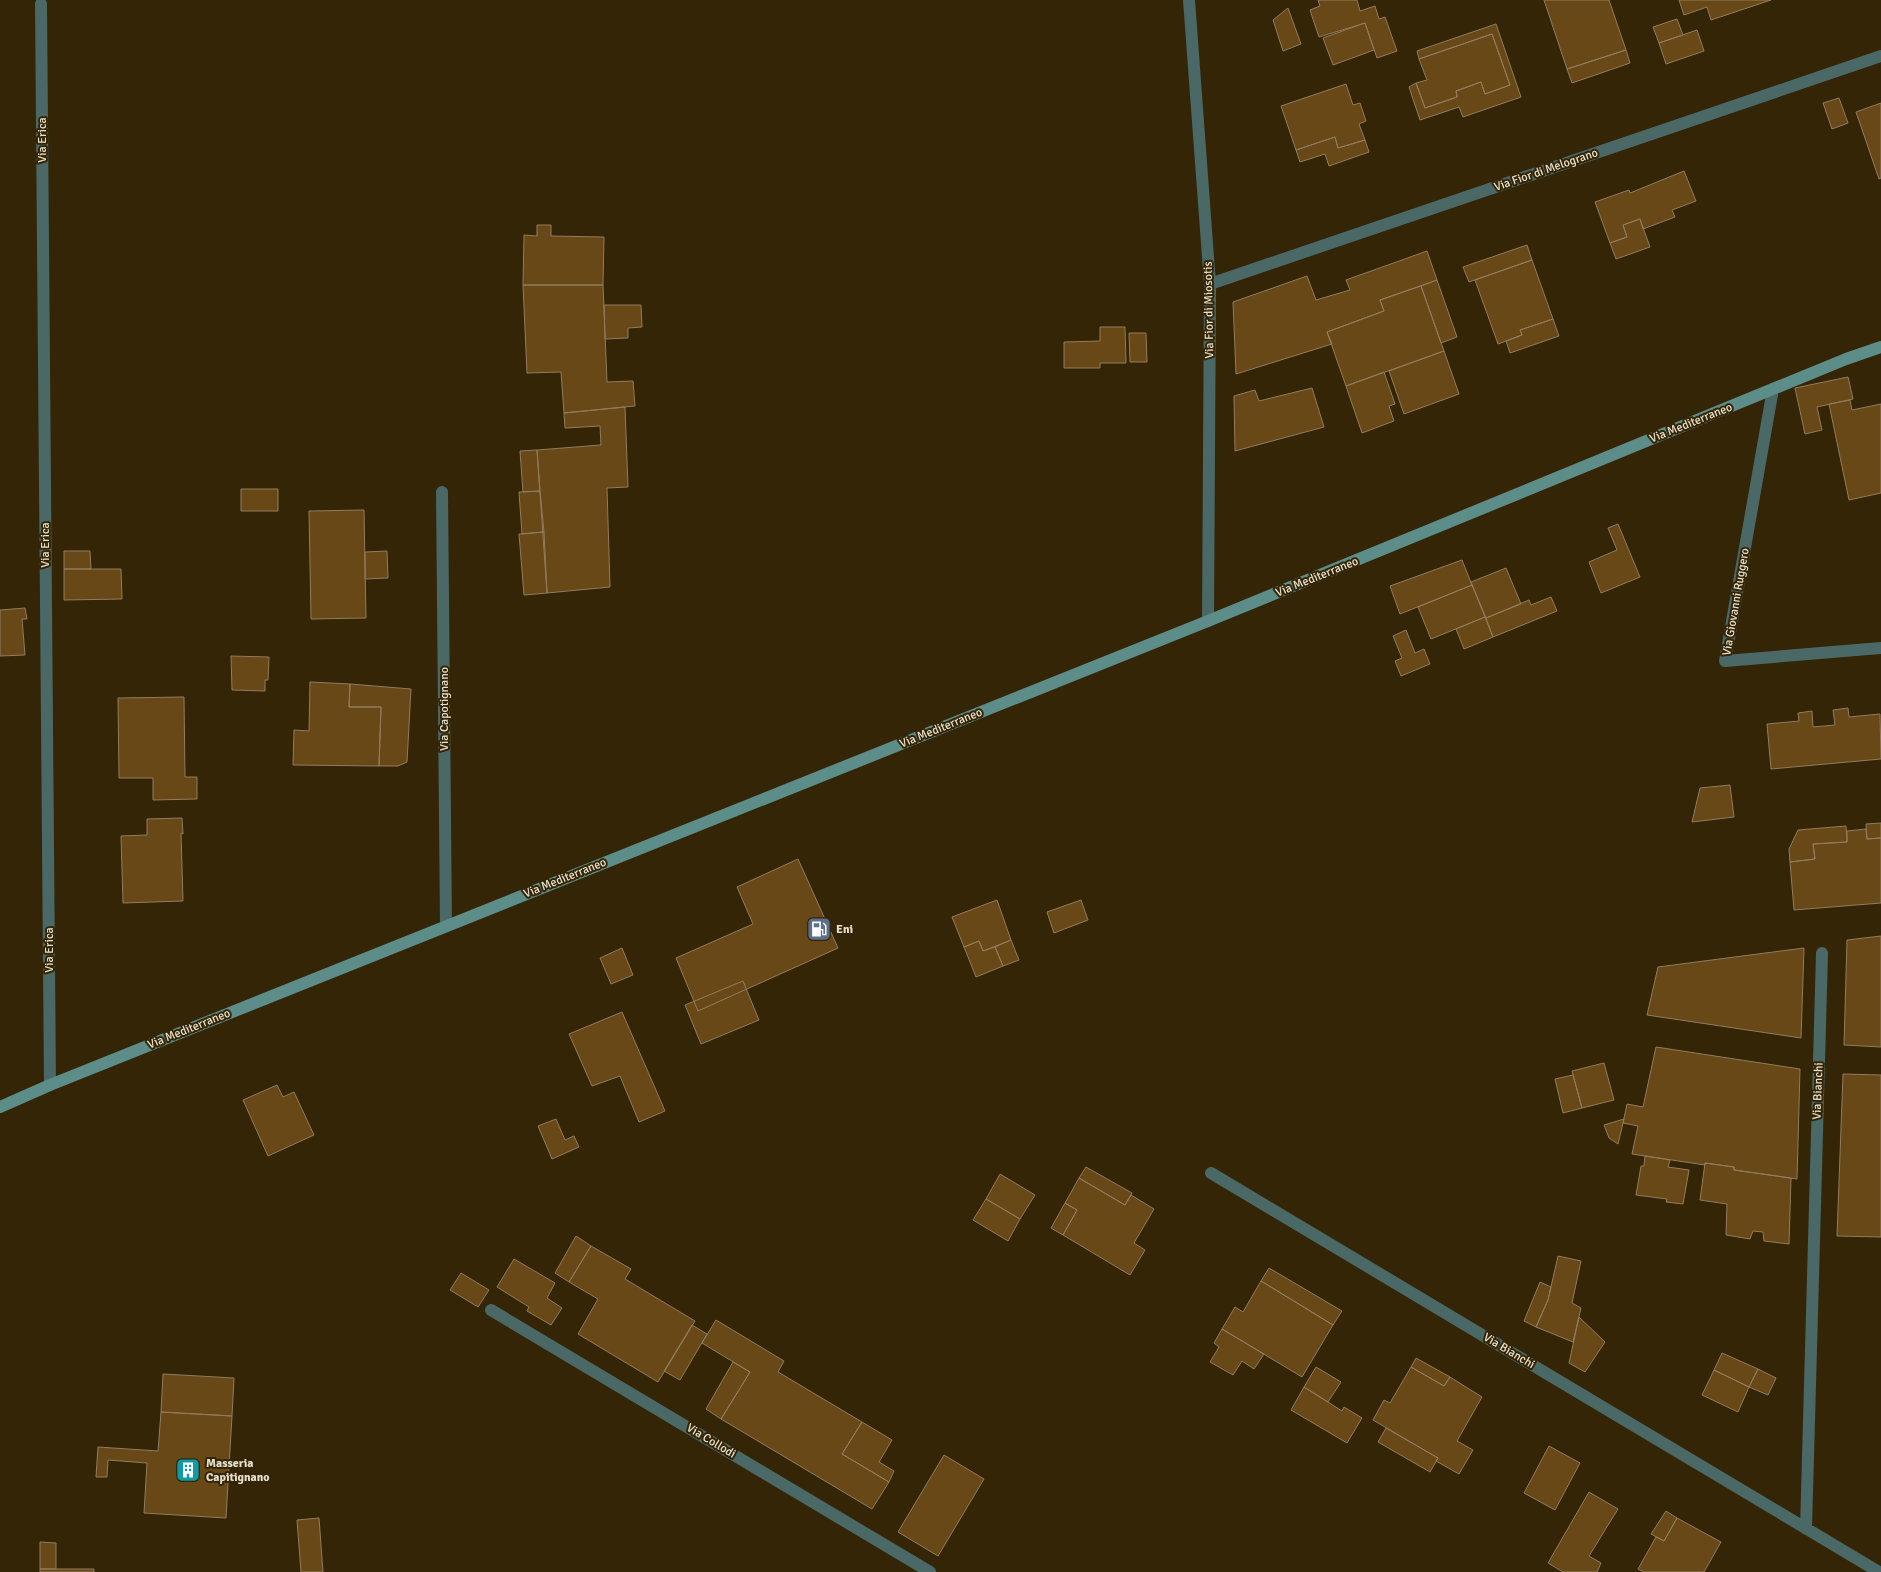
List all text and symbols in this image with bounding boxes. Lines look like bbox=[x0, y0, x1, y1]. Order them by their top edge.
street label: Via Erica bbox=[35, 117, 50, 163]
street label: Via Fior di Melograno bbox=[1492, 145, 1600, 195]
street label: Via Fior di Miosotis bbox=[1201, 261, 1217, 359]
street label: Via Mediterraneo bbox=[1647, 400, 1735, 446]
street label: Via Erica bbox=[38, 522, 53, 568]
street label: Via Giovanni Ruggero bbox=[1719, 547, 1753, 657]
street label: Via Mediterraneo bbox=[1273, 554, 1361, 600]
street label: Via Capotignano bbox=[437, 667, 452, 751]
street label: Via Mediterraneo bbox=[897, 705, 985, 751]
street label: Via Mediterraneo bbox=[521, 855, 609, 901]
fuel station icon: Eni bbox=[806, 916, 832, 942]
place label: Eni bbox=[836, 922, 853, 937]
street label: Via Erica bbox=[42, 927, 57, 973]
street label: Via Mediterraneo bbox=[145, 1006, 233, 1052]
street label: Via Bianchi bbox=[1810, 1062, 1826, 1120]
street label: Via Bianchi bbox=[1481, 1330, 1537, 1372]
street label: Via Collodi bbox=[684, 1420, 738, 1462]
place label: Masseria Capitignano bbox=[206, 1456, 270, 1485]
building icon: Masseria Capitignano bbox=[175, 1457, 201, 1483]

